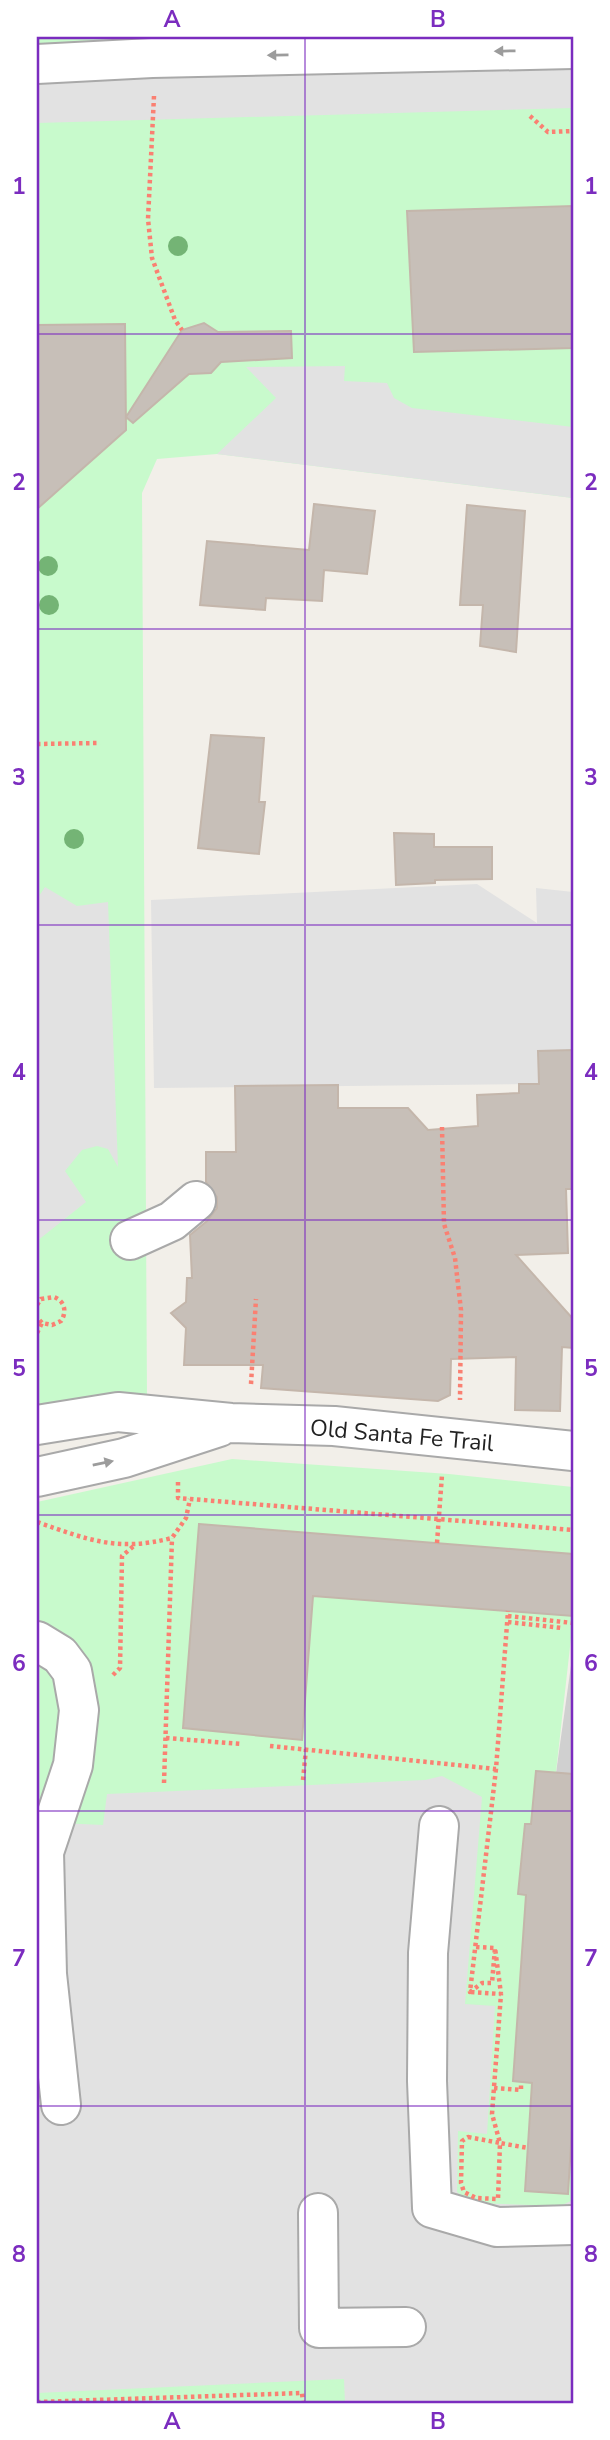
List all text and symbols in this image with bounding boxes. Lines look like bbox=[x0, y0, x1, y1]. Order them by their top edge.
text: A bbox=[163, 4, 181, 35]
text: B bbox=[430, 4, 446, 35]
one-way arrow bbox=[494, 45, 516, 57]
one-way arrow bbox=[266, 50, 288, 61]
text: 1 bbox=[12, 171, 26, 202]
text: 1 bbox=[584, 171, 598, 202]
text: 2 bbox=[12, 467, 26, 498]
text: 2 bbox=[584, 467, 598, 498]
text: 3 bbox=[12, 762, 26, 793]
text: 3 bbox=[584, 762, 598, 793]
text: 4 bbox=[12, 1057, 26, 1088]
text: 4 bbox=[584, 1057, 598, 1088]
text: 5 bbox=[12, 1353, 26, 1384]
text: 5 bbox=[584, 1353, 598, 1384]
street label: Old Santa Fe Trail bbox=[309, 1412, 495, 1459]
one-way arrow bbox=[93, 1457, 115, 1468]
text: 6 bbox=[12, 1648, 26, 1679]
text: 6 bbox=[584, 1648, 598, 1679]
text: 7 bbox=[12, 1943, 26, 1974]
text: 7 bbox=[584, 1943, 598, 1974]
text: 8 bbox=[12, 2239, 26, 2270]
text: 8 bbox=[584, 2239, 598, 2270]
text: A bbox=[163, 2406, 181, 2437]
text: B bbox=[430, 2406, 446, 2437]

